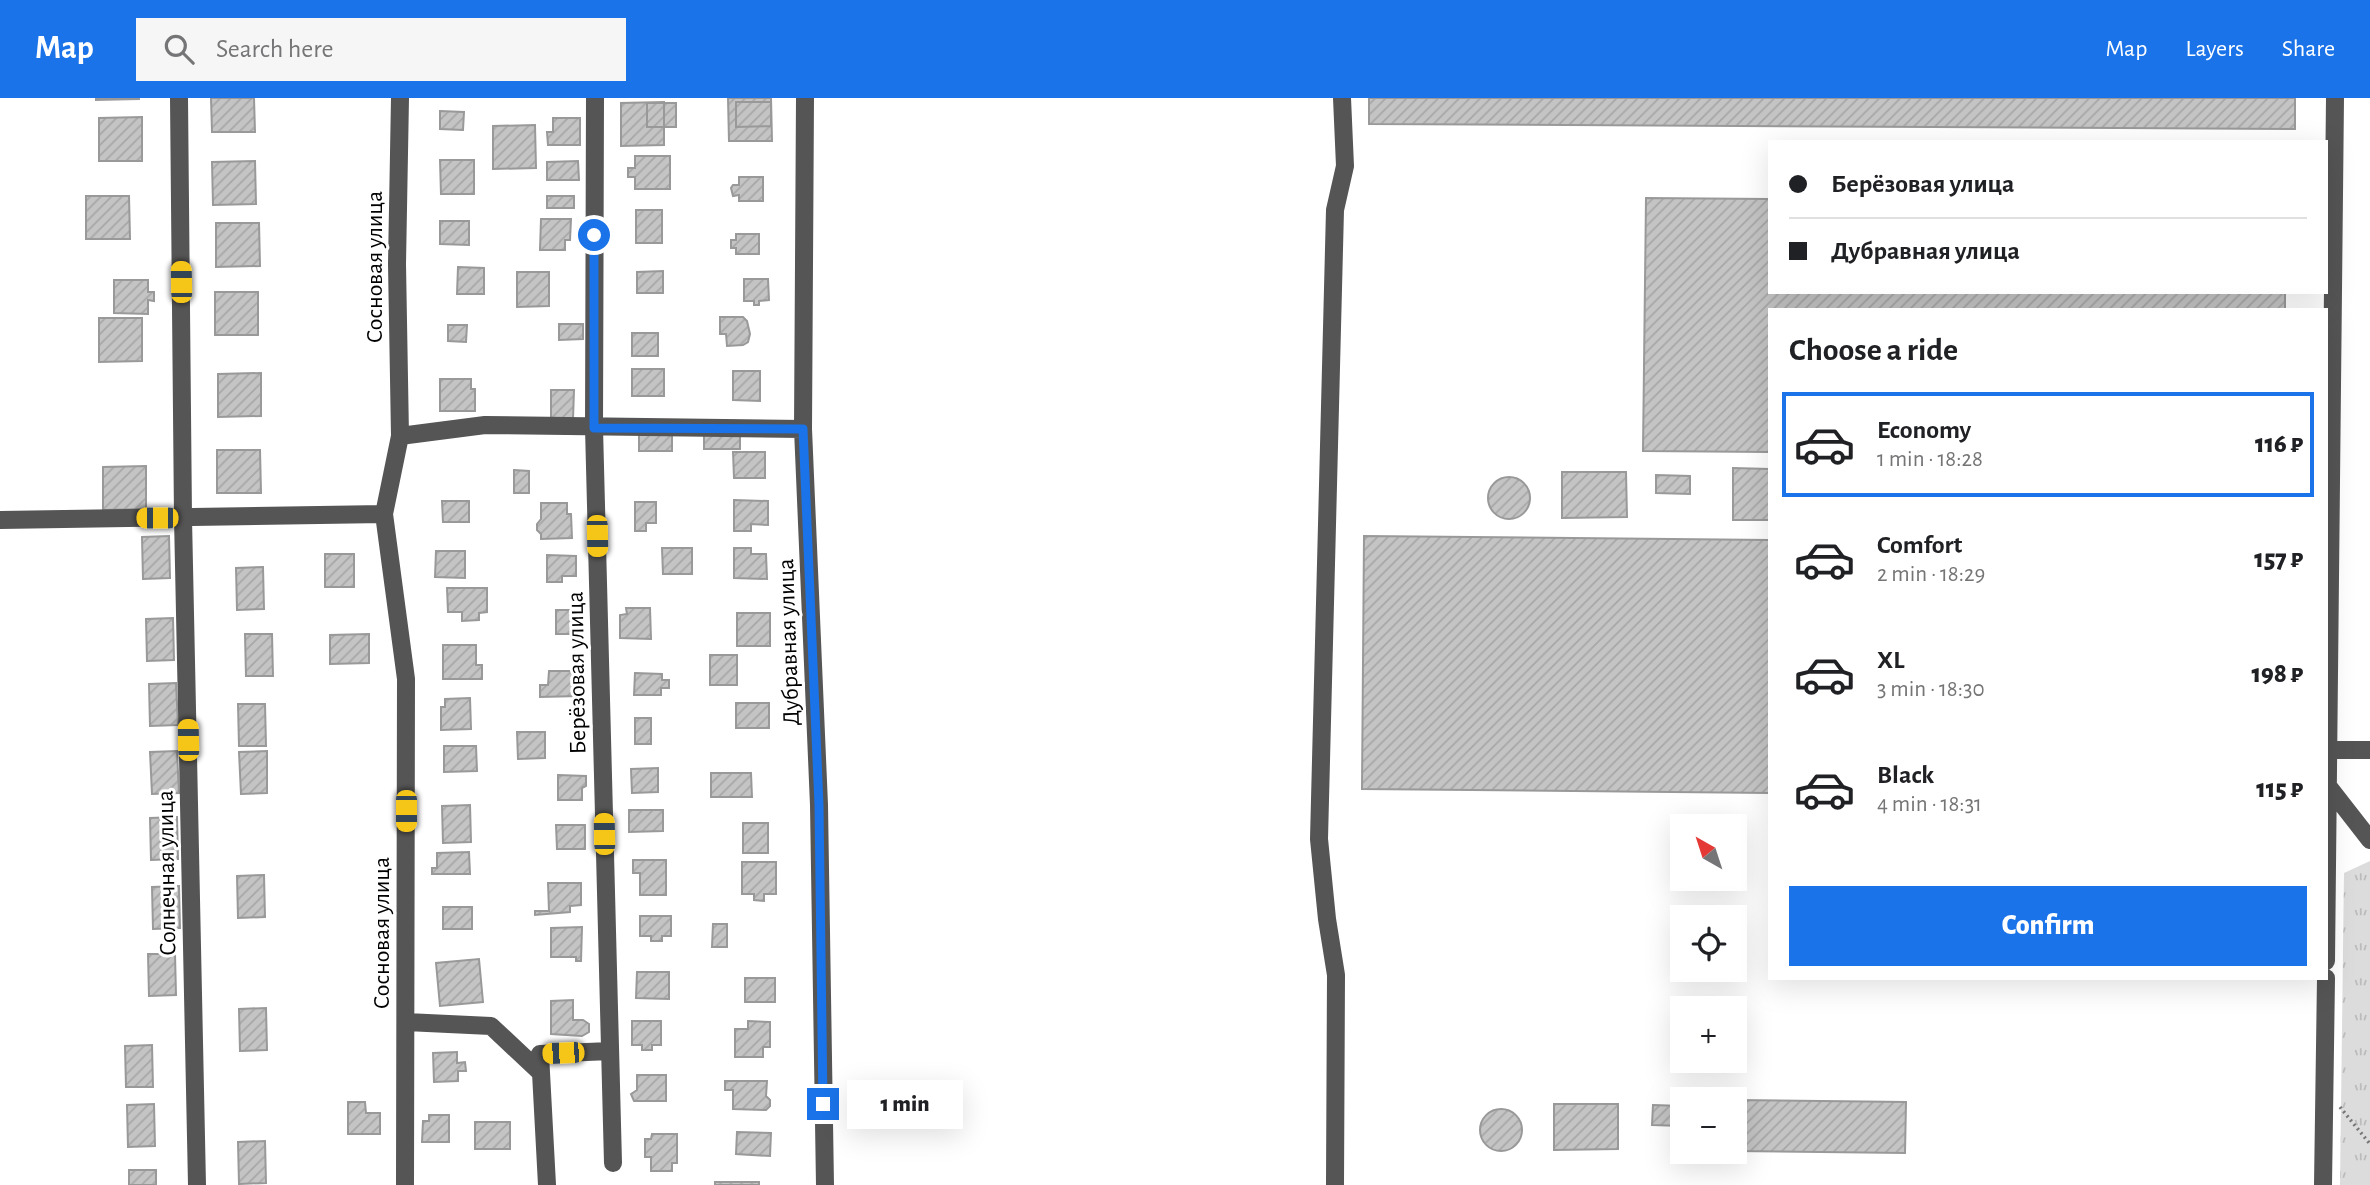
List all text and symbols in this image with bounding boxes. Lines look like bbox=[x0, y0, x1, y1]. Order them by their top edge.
search box bbox=[136, 18, 626, 81]
icon: search bbox=[160, 30, 198, 68]
text: Map bbox=[35, 32, 94, 65]
text: Search here bbox=[216, 36, 334, 62]
text: Map bbox=[2105, 37, 2147, 61]
text: Layers bbox=[2185, 37, 2244, 61]
text: Share bbox=[2282, 37, 2335, 61]
text: Берёзовая улица bbox=[1831, 171, 2014, 197]
street label: Сосновая улица bbox=[363, 191, 387, 343]
route start bbox=[578, 219, 610, 251]
text: Дубравная улица bbox=[1831, 238, 2020, 264]
car bbox=[171, 261, 192, 303]
text: Choose a ride bbox=[1789, 334, 1958, 366]
icon: car bbox=[1793, 413, 1856, 476]
text: Economy bbox=[1877, 417, 1971, 443]
text: 116 ₽ bbox=[2255, 431, 2303, 457]
text: 1 min · 18:28 bbox=[1877, 448, 1983, 471]
car bbox=[137, 508, 179, 529]
car bbox=[587, 515, 608, 557]
icon: car bbox=[1793, 528, 1856, 591]
text: Comfort bbox=[1877, 532, 1962, 558]
text: 157 ₽ bbox=[2254, 546, 2303, 572]
street label: Дубравная улица bbox=[774, 558, 804, 726]
text: 2 min · 18:29 bbox=[1877, 563, 1985, 586]
street label: Берёзовая улица bbox=[564, 591, 590, 755]
icon: car bbox=[1793, 643, 1856, 706]
text: XL bbox=[1877, 647, 1904, 673]
text: 198 ₽ bbox=[2251, 661, 2303, 687]
text: 3 min · 18:30 bbox=[1877, 678, 1985, 701]
car bbox=[178, 719, 199, 761]
icon: car bbox=[1793, 758, 1856, 821]
text: Black bbox=[1877, 762, 1934, 788]
text: 115 ₽ bbox=[2256, 776, 2303, 802]
street label: Солнечная улица bbox=[154, 790, 180, 956]
car bbox=[396, 790, 417, 832]
text: 4 min · 18:31 bbox=[1877, 793, 1982, 816]
car bbox=[594, 813, 615, 855]
north arrow bbox=[1670, 814, 1746, 891]
map controls bbox=[1670, 814, 1747, 1164]
street label: Сосновая улица bbox=[370, 857, 394, 1009]
button: Confirm bbox=[1789, 886, 2307, 966]
button: locate bbox=[1670, 905, 1747, 982]
button: + bbox=[1670, 996, 1747, 1073]
car bbox=[542, 1042, 585, 1064]
callout: 1 min bbox=[848, 1080, 963, 1128]
button: − bbox=[1670, 1087, 1747, 1164]
route end bbox=[807, 1088, 839, 1120]
text: 1 min bbox=[881, 1093, 929, 1116]

